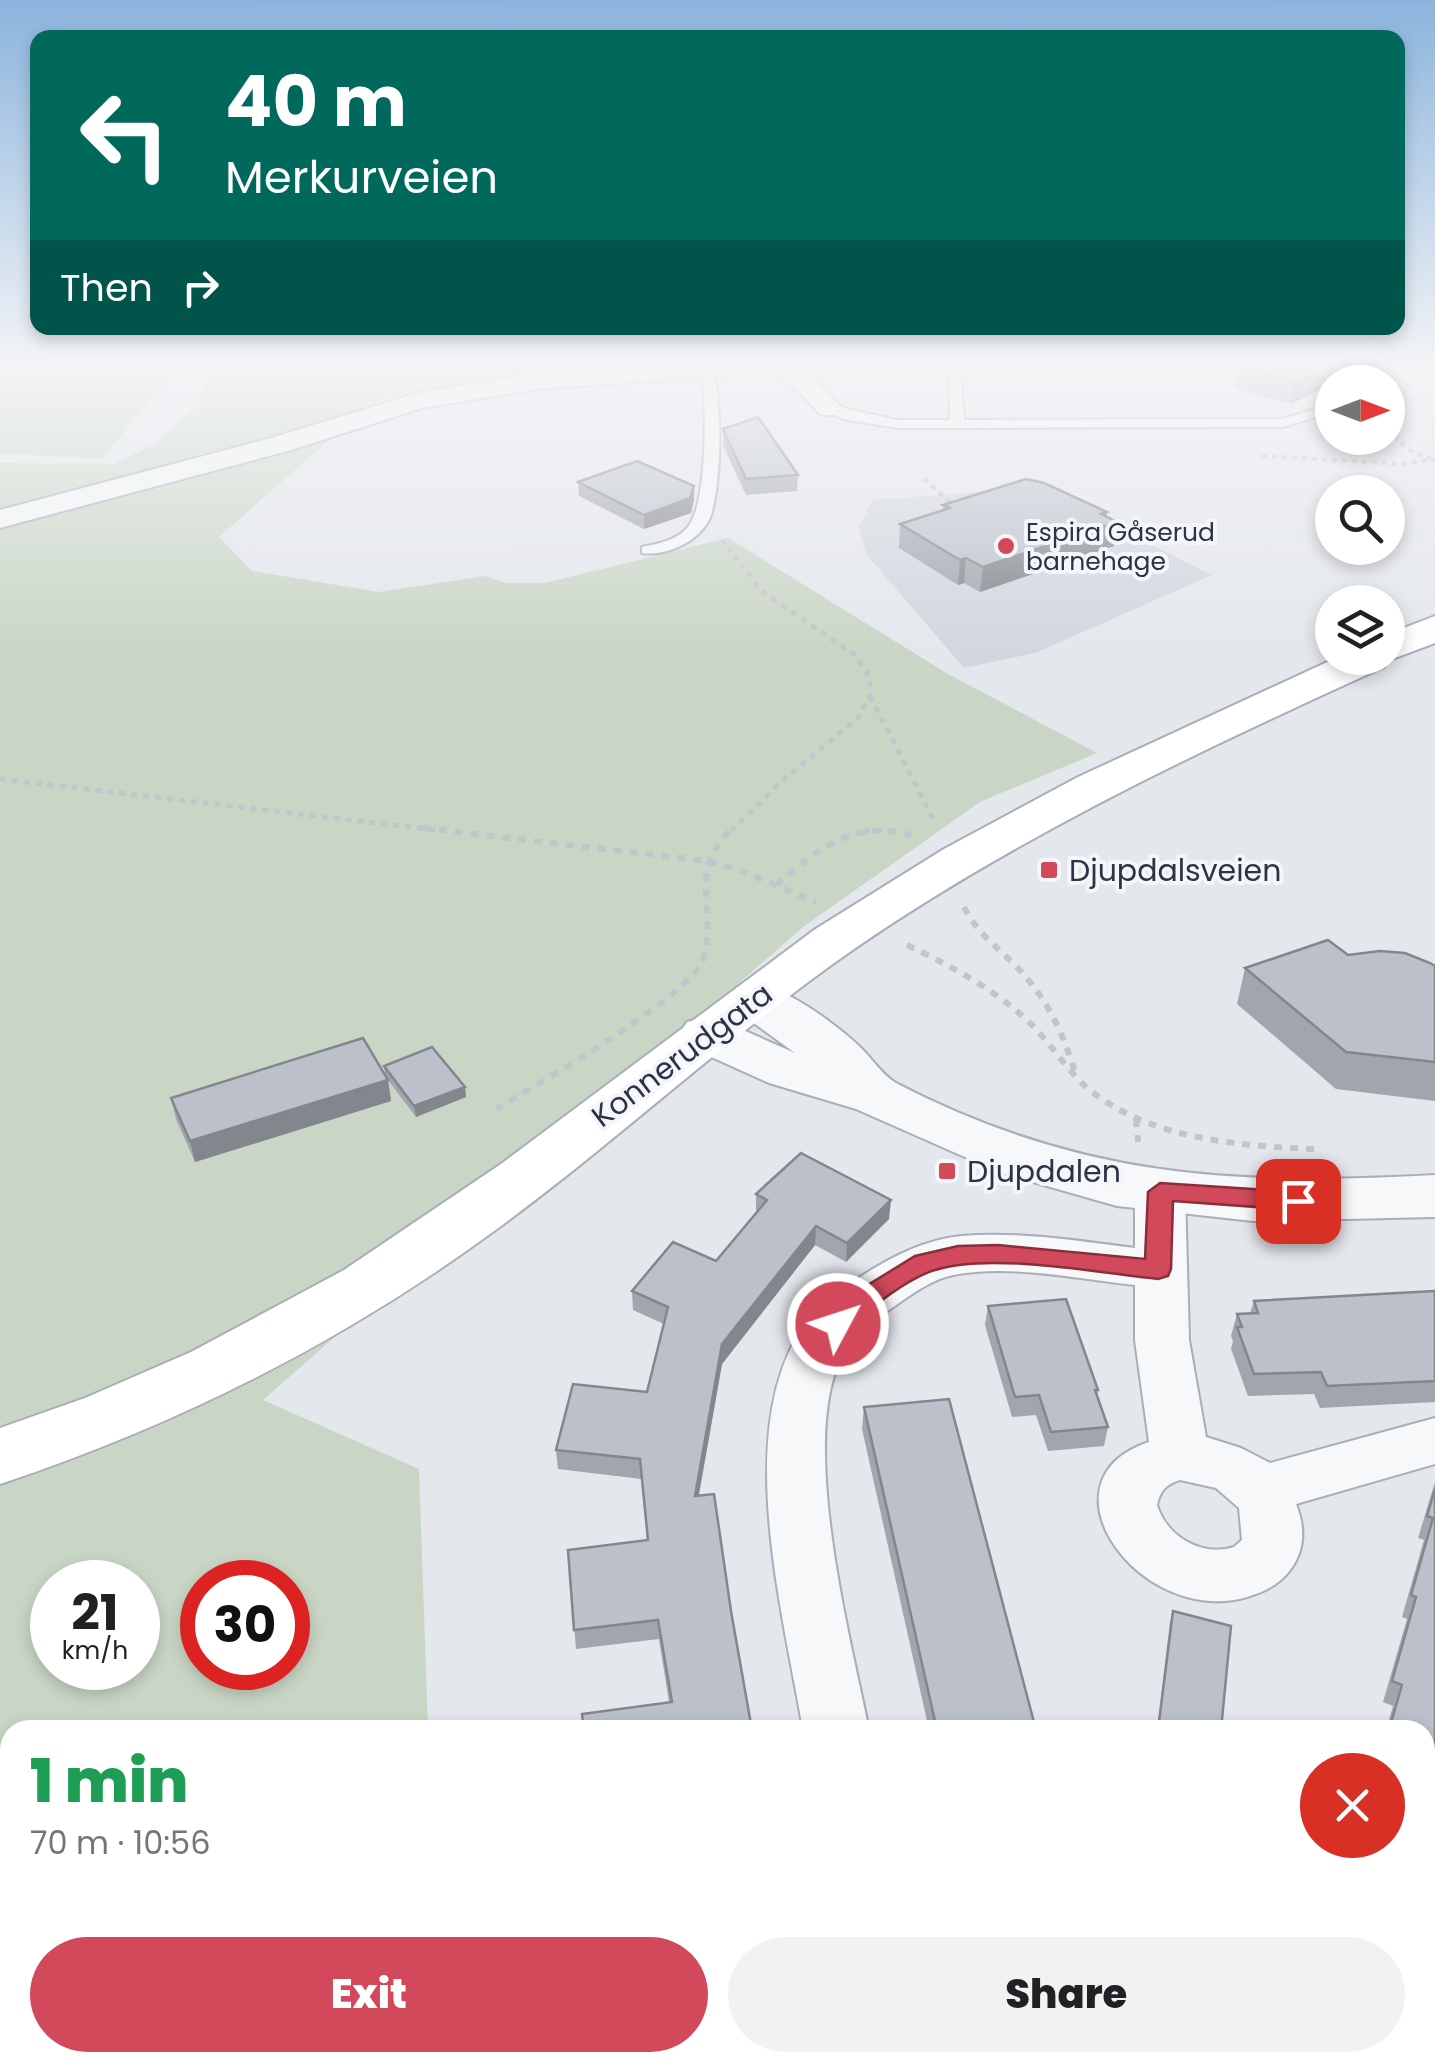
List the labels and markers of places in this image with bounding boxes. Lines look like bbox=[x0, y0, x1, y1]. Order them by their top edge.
place label: Espira Gåserud barnehage bbox=[1026, 515, 1215, 579]
marker: Espira Gåserud barnehage bbox=[995, 535, 1017, 557]
place label: Djupdalsveien bbox=[1069, 849, 1281, 892]
marker: Djupdalsveien bbox=[1038, 859, 1060, 881]
place label: Djupdalen bbox=[967, 1150, 1121, 1193]
pin bbox=[1256, 1159, 1341, 1244]
marker: Djupdalen bbox=[936, 1160, 958, 1182]

